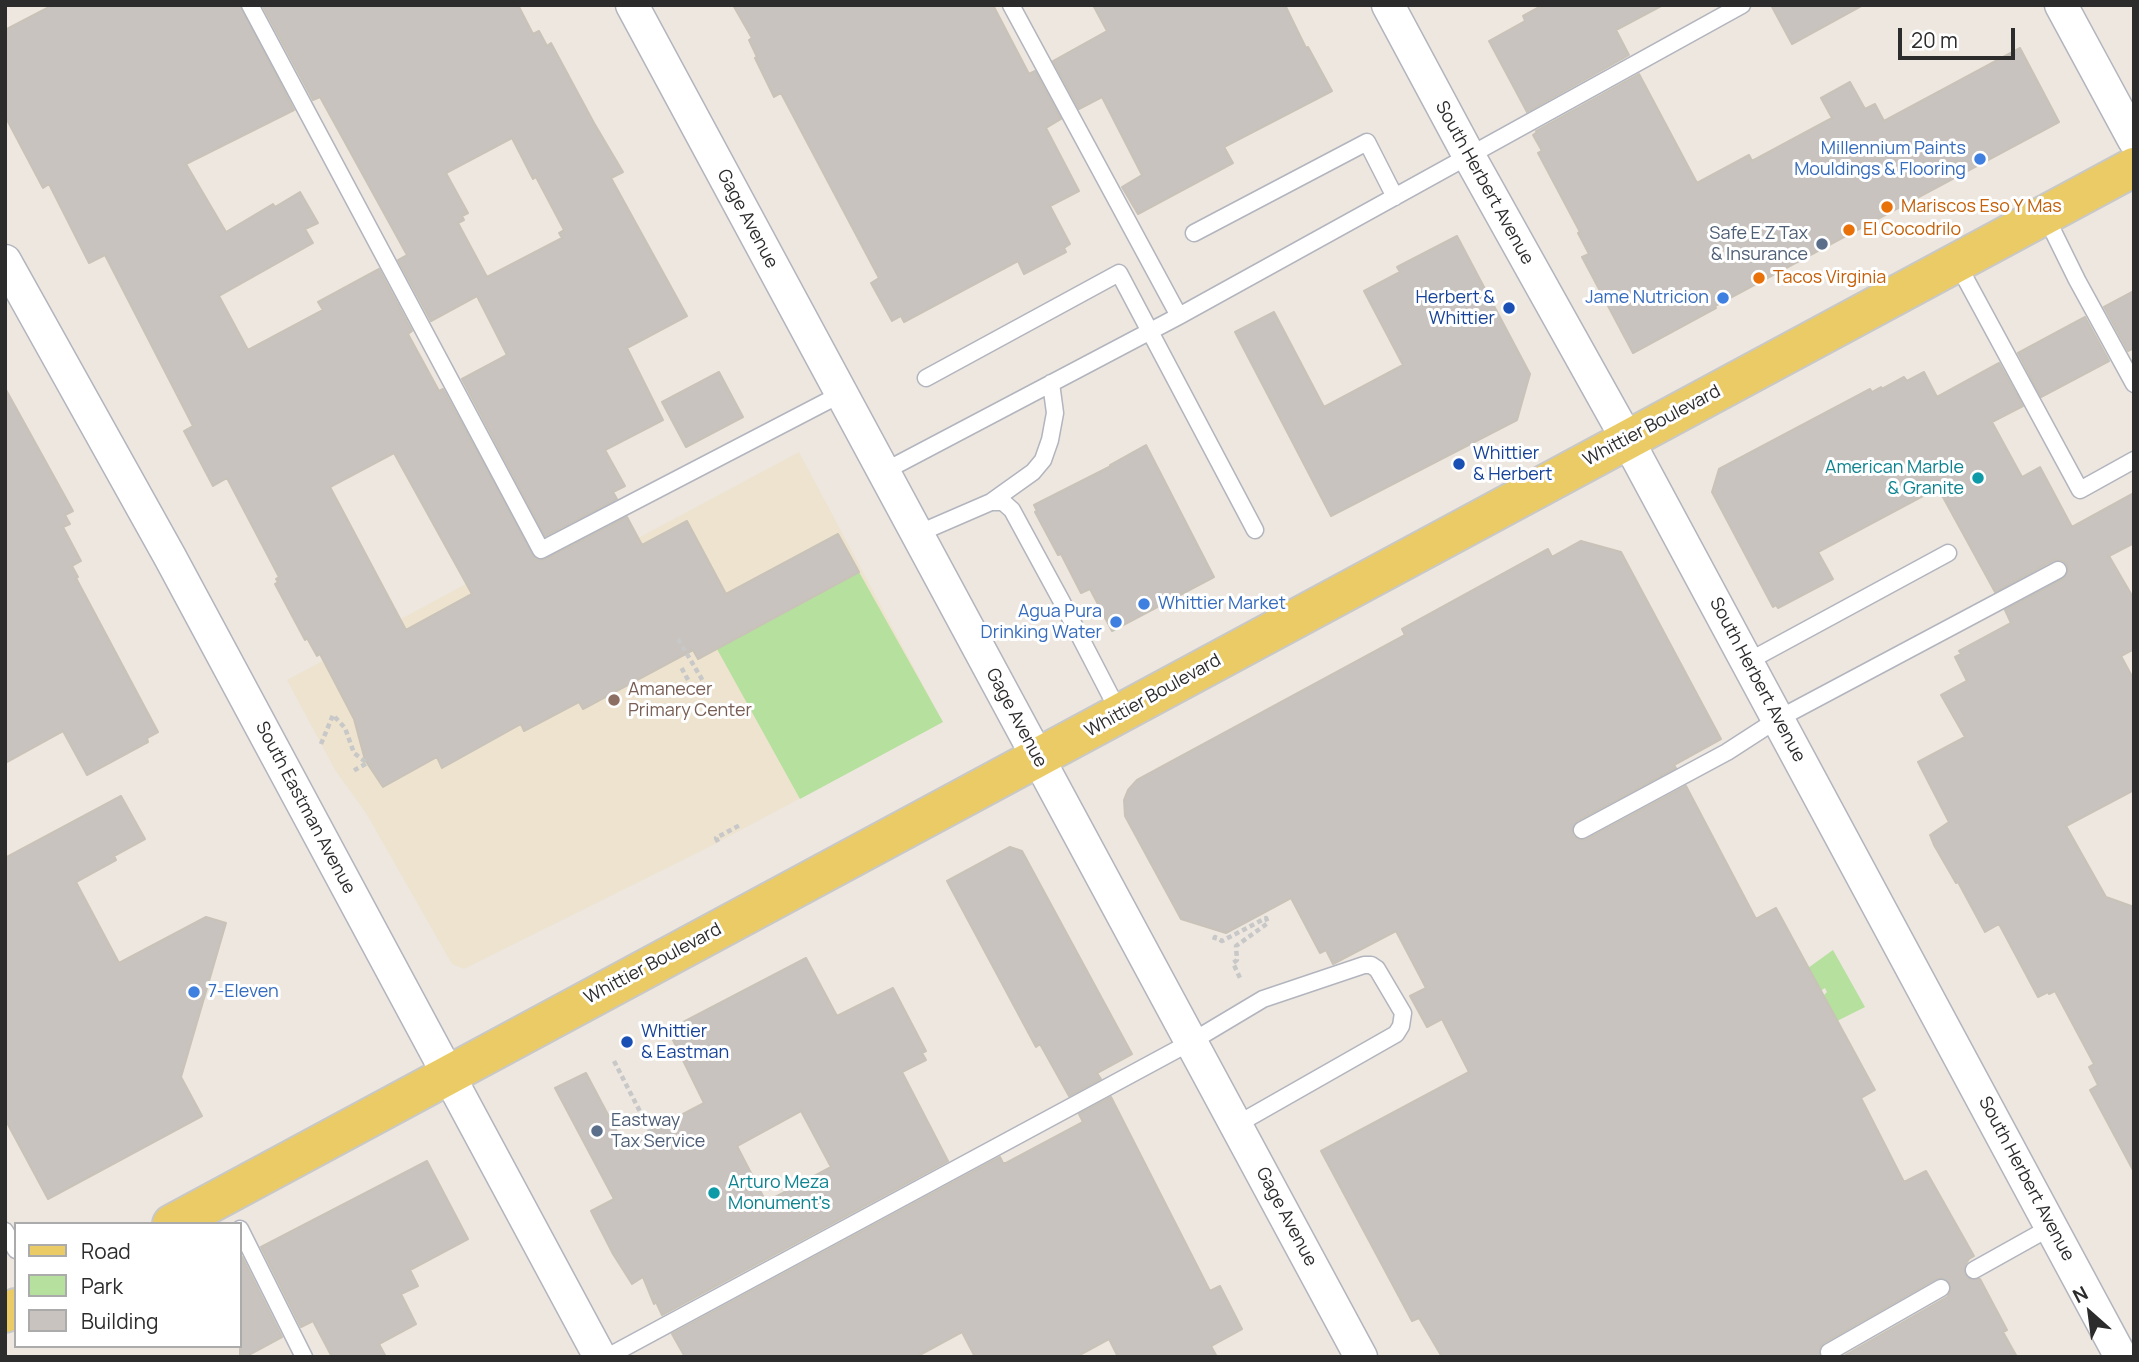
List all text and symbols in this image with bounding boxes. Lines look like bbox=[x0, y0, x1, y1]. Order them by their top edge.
scale bar bbox=[1901, 14, 2018, 58]
text: 20 m bbox=[1911, 26, 1958, 54]
street label: South Herbert Avenue bbox=[1430, 98, 1538, 268]
place label: Millennium Paints Mouldings & Flooring bbox=[1794, 138, 1966, 180]
marker: Millennium Paints Mouldings & Flooring bbox=[1972, 151, 1988, 167]
street label: Gage Avenue bbox=[712, 166, 782, 272]
place label: Mariscos Eso Y Mas bbox=[1901, 196, 2062, 218]
marker: Mariscos Eso Y Mas bbox=[1879, 199, 1895, 215]
place label: El Cocodrilo bbox=[1863, 219, 1961, 241]
marker: El Cocodrilo bbox=[1841, 222, 1857, 238]
place label: Safe E Z Tax & Insurance bbox=[1709, 223, 1808, 266]
marker: Safe E Z Tax & Insurance bbox=[1814, 236, 1830, 252]
place label: Tacos Virginia bbox=[1773, 267, 1886, 289]
marker: Tacos Virginia bbox=[1751, 270, 1767, 286]
place label: Herbert & Whittier bbox=[1415, 287, 1495, 330]
place label: Jame Nutricion bbox=[1585, 287, 1709, 309]
marker: Jame Nutricion bbox=[1715, 290, 1731, 306]
marker: Herbert & Whittier bbox=[1501, 300, 1517, 316]
street label: Whittier Boulevard bbox=[1580, 381, 1724, 471]
place label: Whittier & Herbert bbox=[1473, 443, 1553, 486]
marker: Whittier & Herbert bbox=[1451, 456, 1467, 472]
place label: American Marble & Granite bbox=[1825, 457, 1964, 500]
marker: American Marble & Granite bbox=[1970, 470, 1986, 486]
place label: Whittier Market bbox=[1158, 593, 1286, 615]
street label: South Herbert Avenue bbox=[1704, 594, 1810, 766]
marker: Whittier Market bbox=[1136, 596, 1152, 612]
place label: Agua Pura Drinking Water bbox=[981, 601, 1102, 644]
marker: Agua Pura Drinking Water bbox=[1108, 614, 1124, 630]
street label: Whittier Boulevard bbox=[1081, 650, 1225, 742]
street label: Gage Avenue bbox=[981, 665, 1051, 771]
place label: Amanecer Primary Center bbox=[628, 679, 752, 722]
marker: Amanecer Primary Center bbox=[606, 692, 622, 708]
street label: South Eastman Avenue bbox=[250, 718, 360, 898]
street label: Whittier Boulevard bbox=[581, 919, 725, 1009]
place label: 7-Eleven bbox=[208, 981, 279, 1003]
marker: 7-Eleven bbox=[186, 984, 202, 1000]
place label: Whittier & Eastman bbox=[641, 1021, 729, 1064]
marker: Whittier & Eastman bbox=[619, 1034, 635, 1050]
street label: South Herbert Avenue bbox=[1973, 1093, 2079, 1265]
place label: Eastway Tax Service bbox=[611, 1110, 705, 1152]
marker: Eastway Tax Service bbox=[589, 1123, 605, 1139]
street label: Gage Avenue bbox=[1251, 1164, 1321, 1270]
place label: Arturo Meza Monument's bbox=[728, 1172, 830, 1214]
marker: Arturo Meza Monument's bbox=[706, 1185, 722, 1201]
legend bbox=[14, 1222, 242, 1348]
text: Road bbox=[81, 1237, 131, 1265]
text: Park bbox=[81, 1272, 123, 1300]
north arrow bbox=[2055, 1278, 2125, 1348]
text: N bbox=[2068, 1280, 2092, 1309]
text: Building bbox=[81, 1307, 158, 1335]

